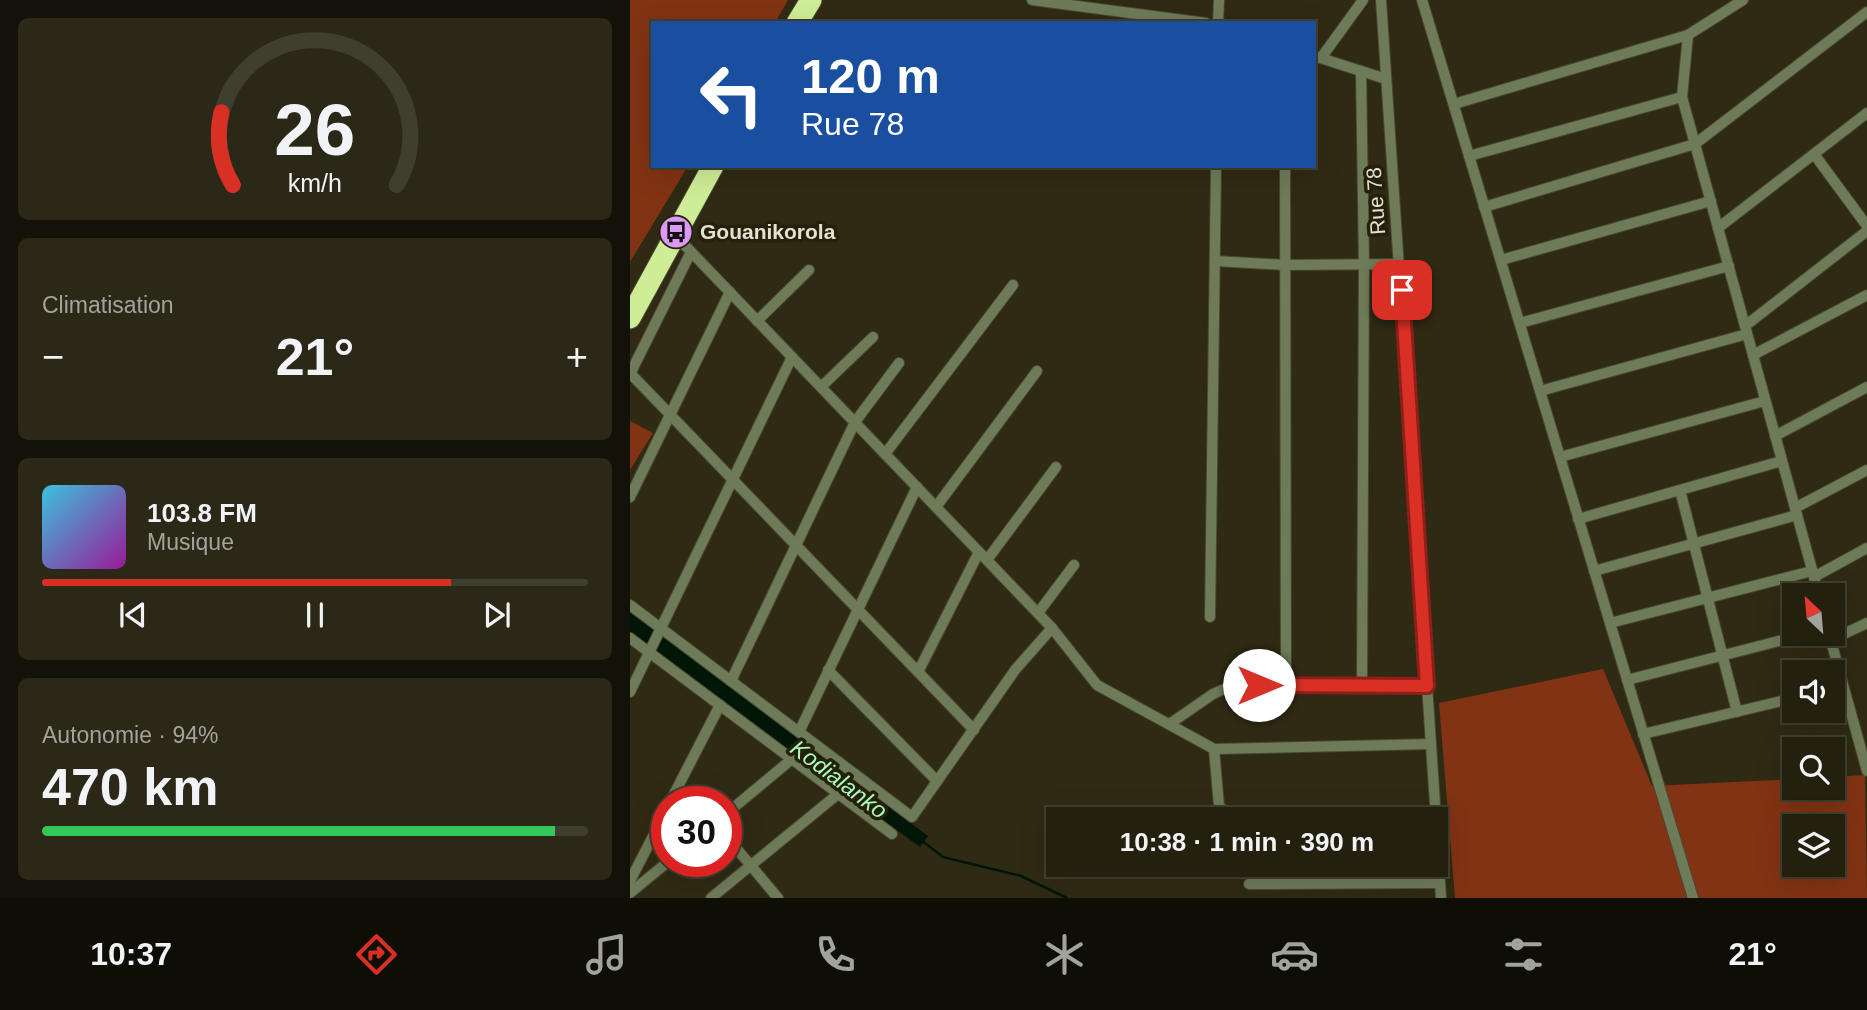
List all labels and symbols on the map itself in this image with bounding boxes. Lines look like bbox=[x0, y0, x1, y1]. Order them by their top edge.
street label: Rue 78 bbox=[1362, 166, 1389, 236]
bus stop icon: Gouanikorola bbox=[657, 213, 695, 251]
place label: Gouanikorola bbox=[700, 220, 836, 243]
pin bbox=[1372, 260, 1432, 320]
north arrow bbox=[1782, 583, 1844, 646]
position arrow bbox=[1222, 648, 1296, 722]
water label: Kodialanko bbox=[786, 734, 892, 824]
speed limit sign: 30 bbox=[651, 786, 742, 877]

